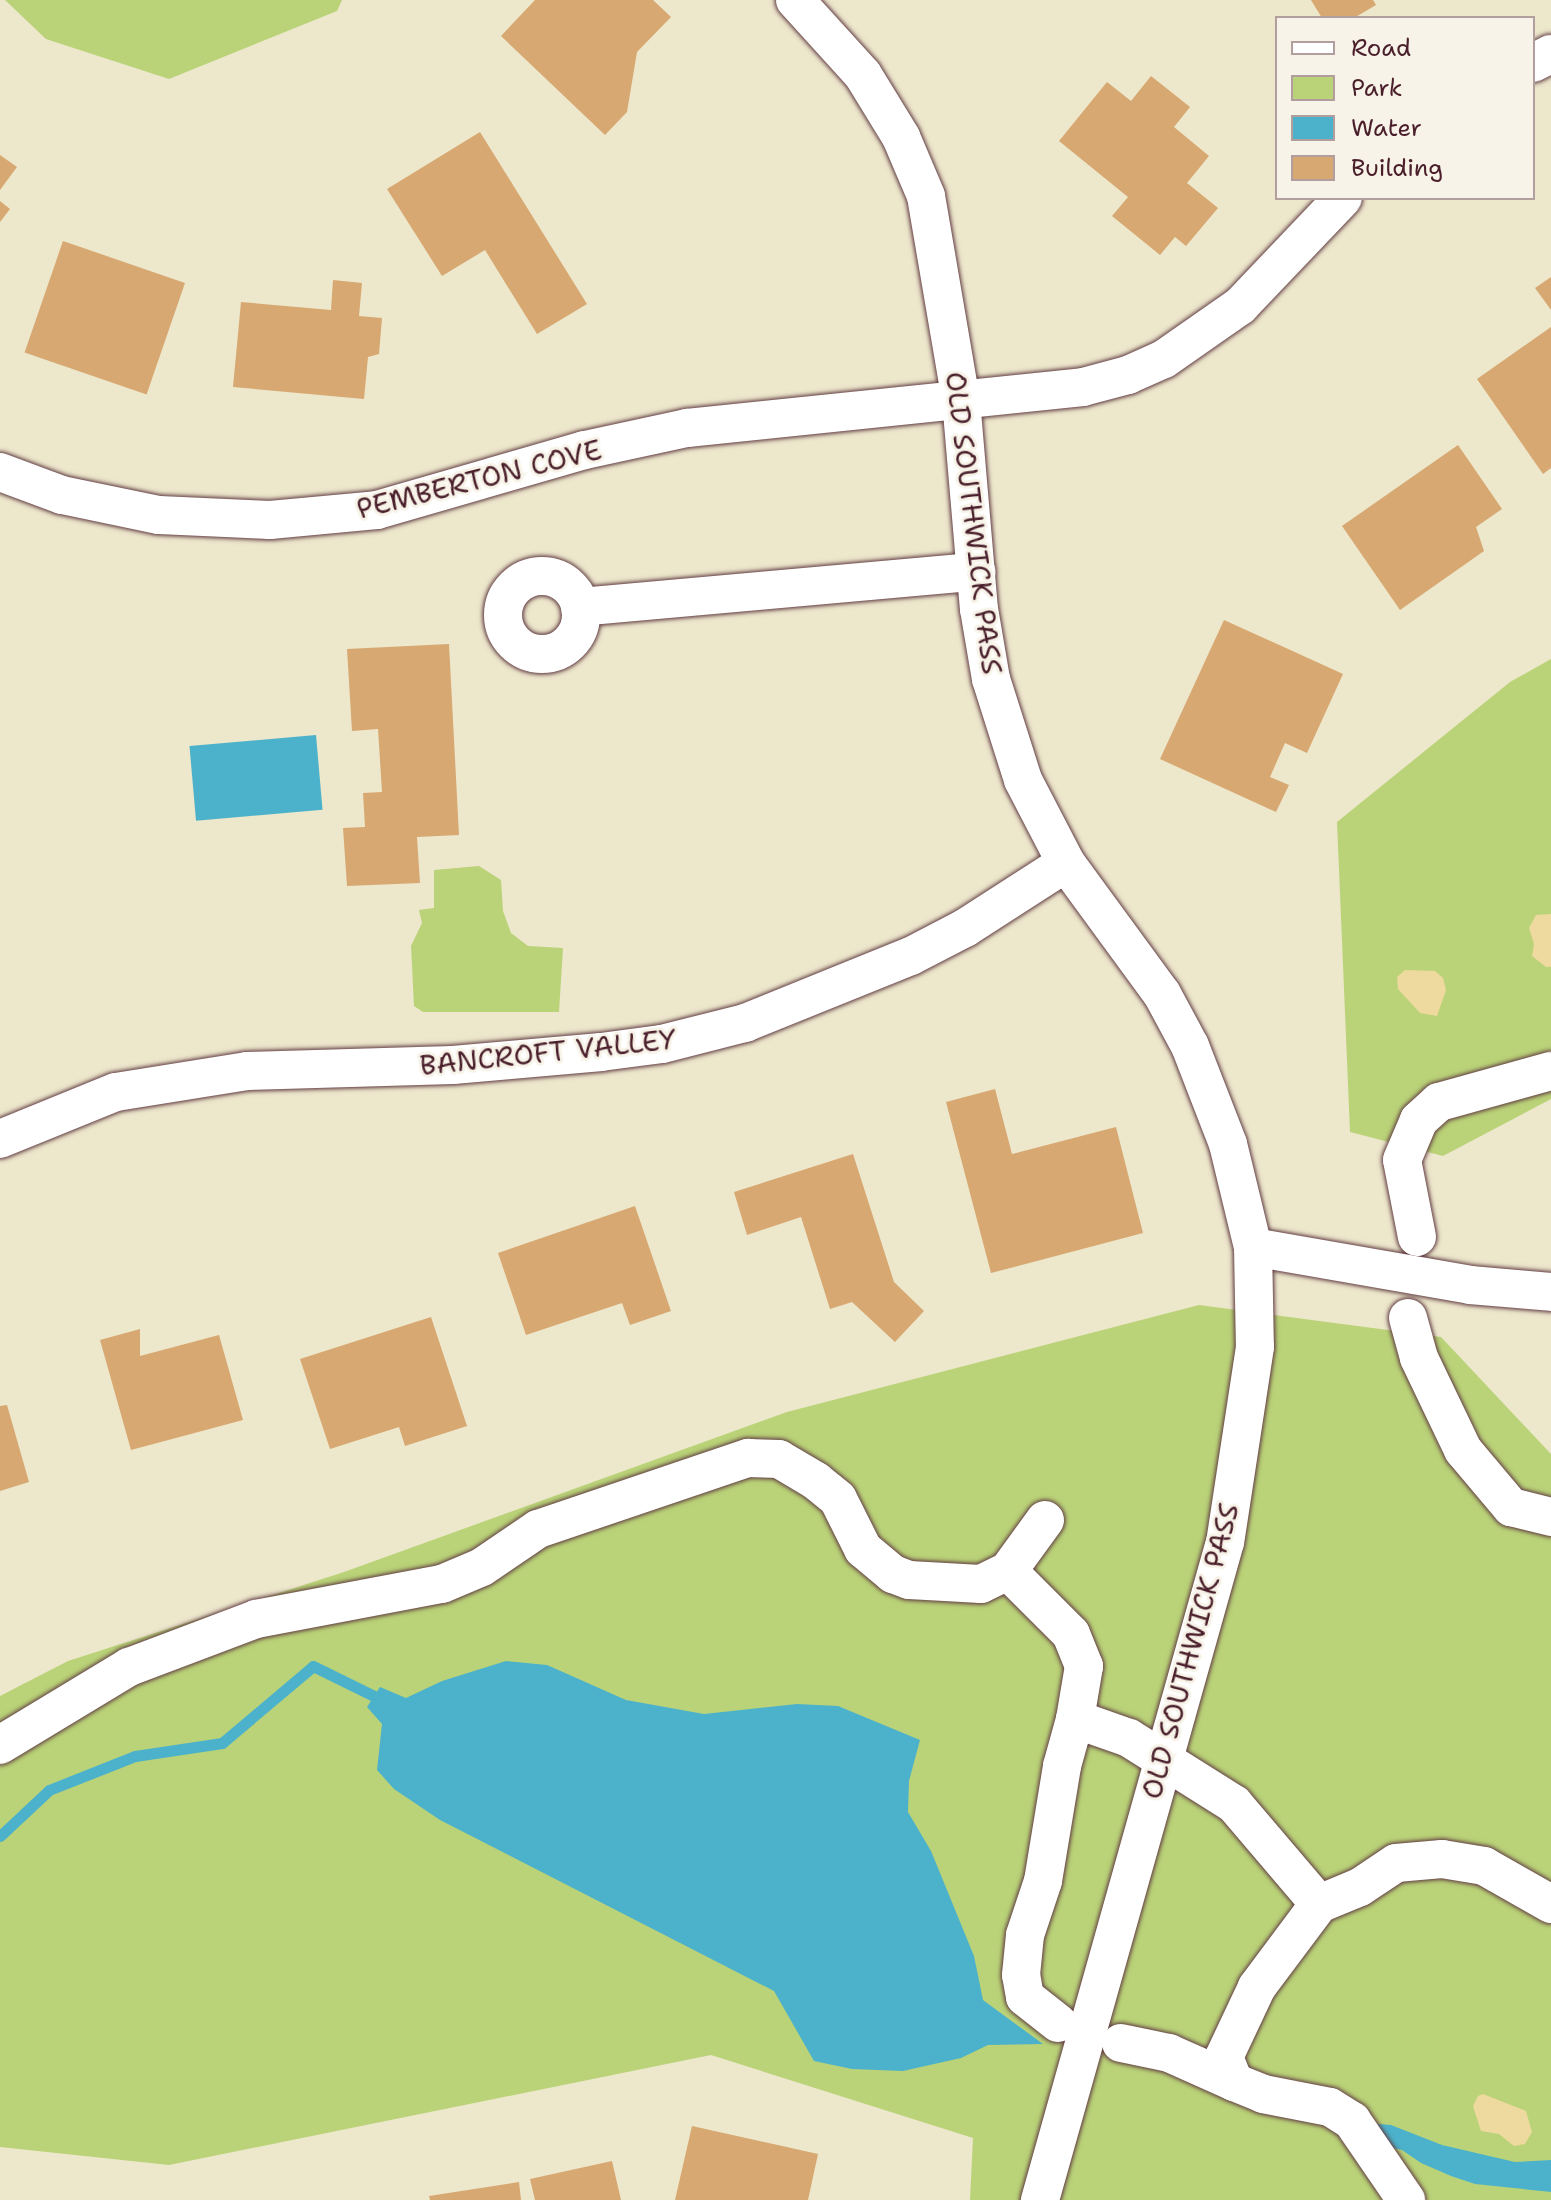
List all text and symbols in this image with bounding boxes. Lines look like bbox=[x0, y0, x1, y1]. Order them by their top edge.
legend bbox=[1275, 16, 1535, 200]
text: Road bbox=[1351, 32, 1411, 64]
text: Park bbox=[1351, 72, 1403, 104]
text: Water bbox=[1351, 112, 1422, 144]
text: Building bbox=[1351, 152, 1443, 184]
street label: OLD SOUTHWICK PASS bbox=[939, 370, 1009, 676]
street label: PEMBERTON COVE bbox=[353, 432, 605, 526]
street label: BANCROFT VALLEY bbox=[418, 1022, 678, 1082]
street label: OLD SOUTHWICK PASS bbox=[1134, 1499, 1246, 1803]

